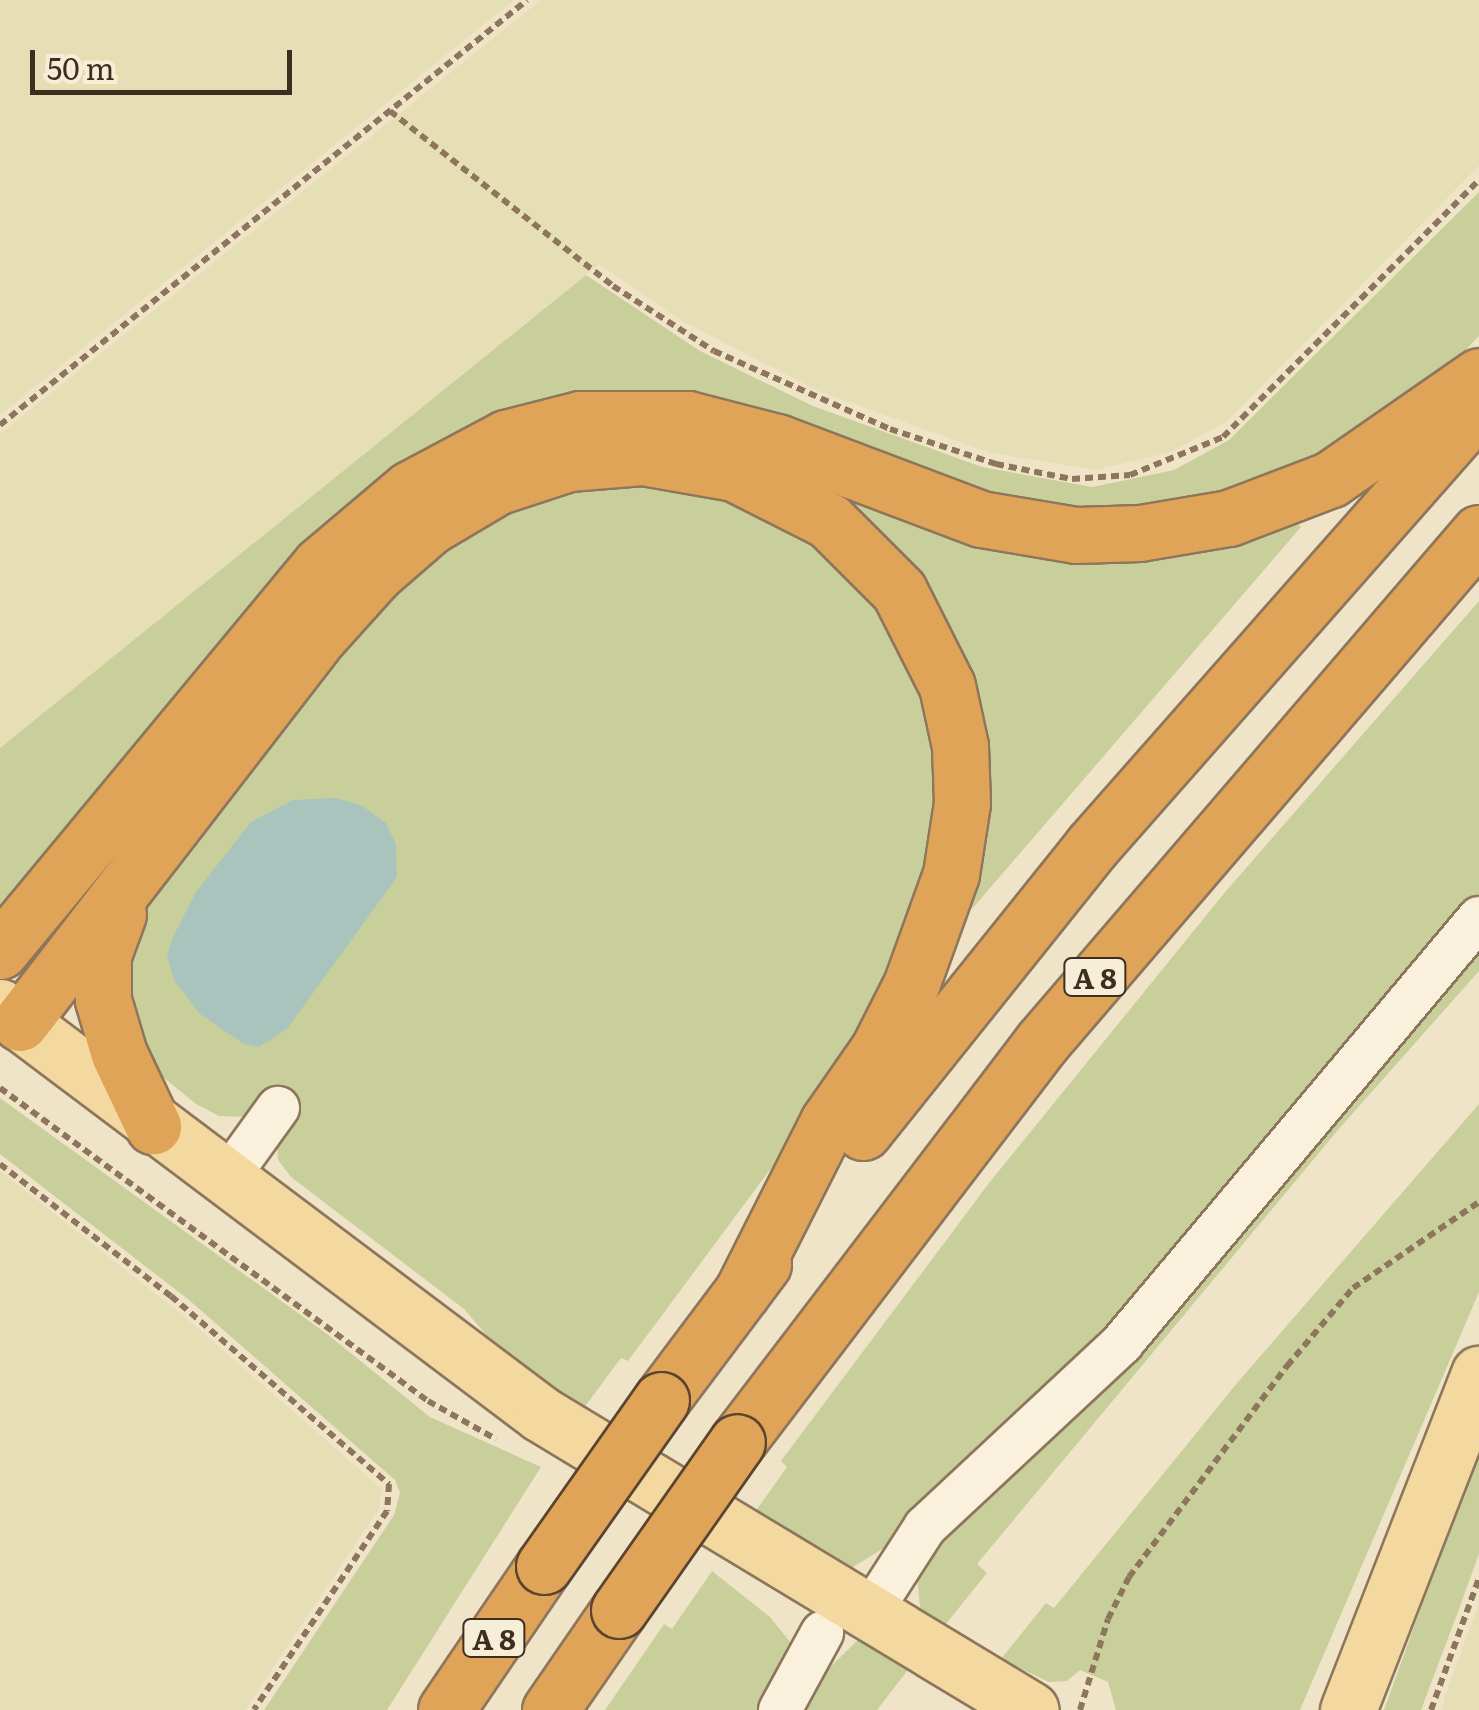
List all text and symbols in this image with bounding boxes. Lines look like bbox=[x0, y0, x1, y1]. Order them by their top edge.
scale bar bbox=[35, 30, 298, 92]
text: 50 m bbox=[47, 45, 115, 89]
road number: A 8 bbox=[1062, 954, 1128, 1000]
road number: A 8 bbox=[462, 1615, 526, 1661]

